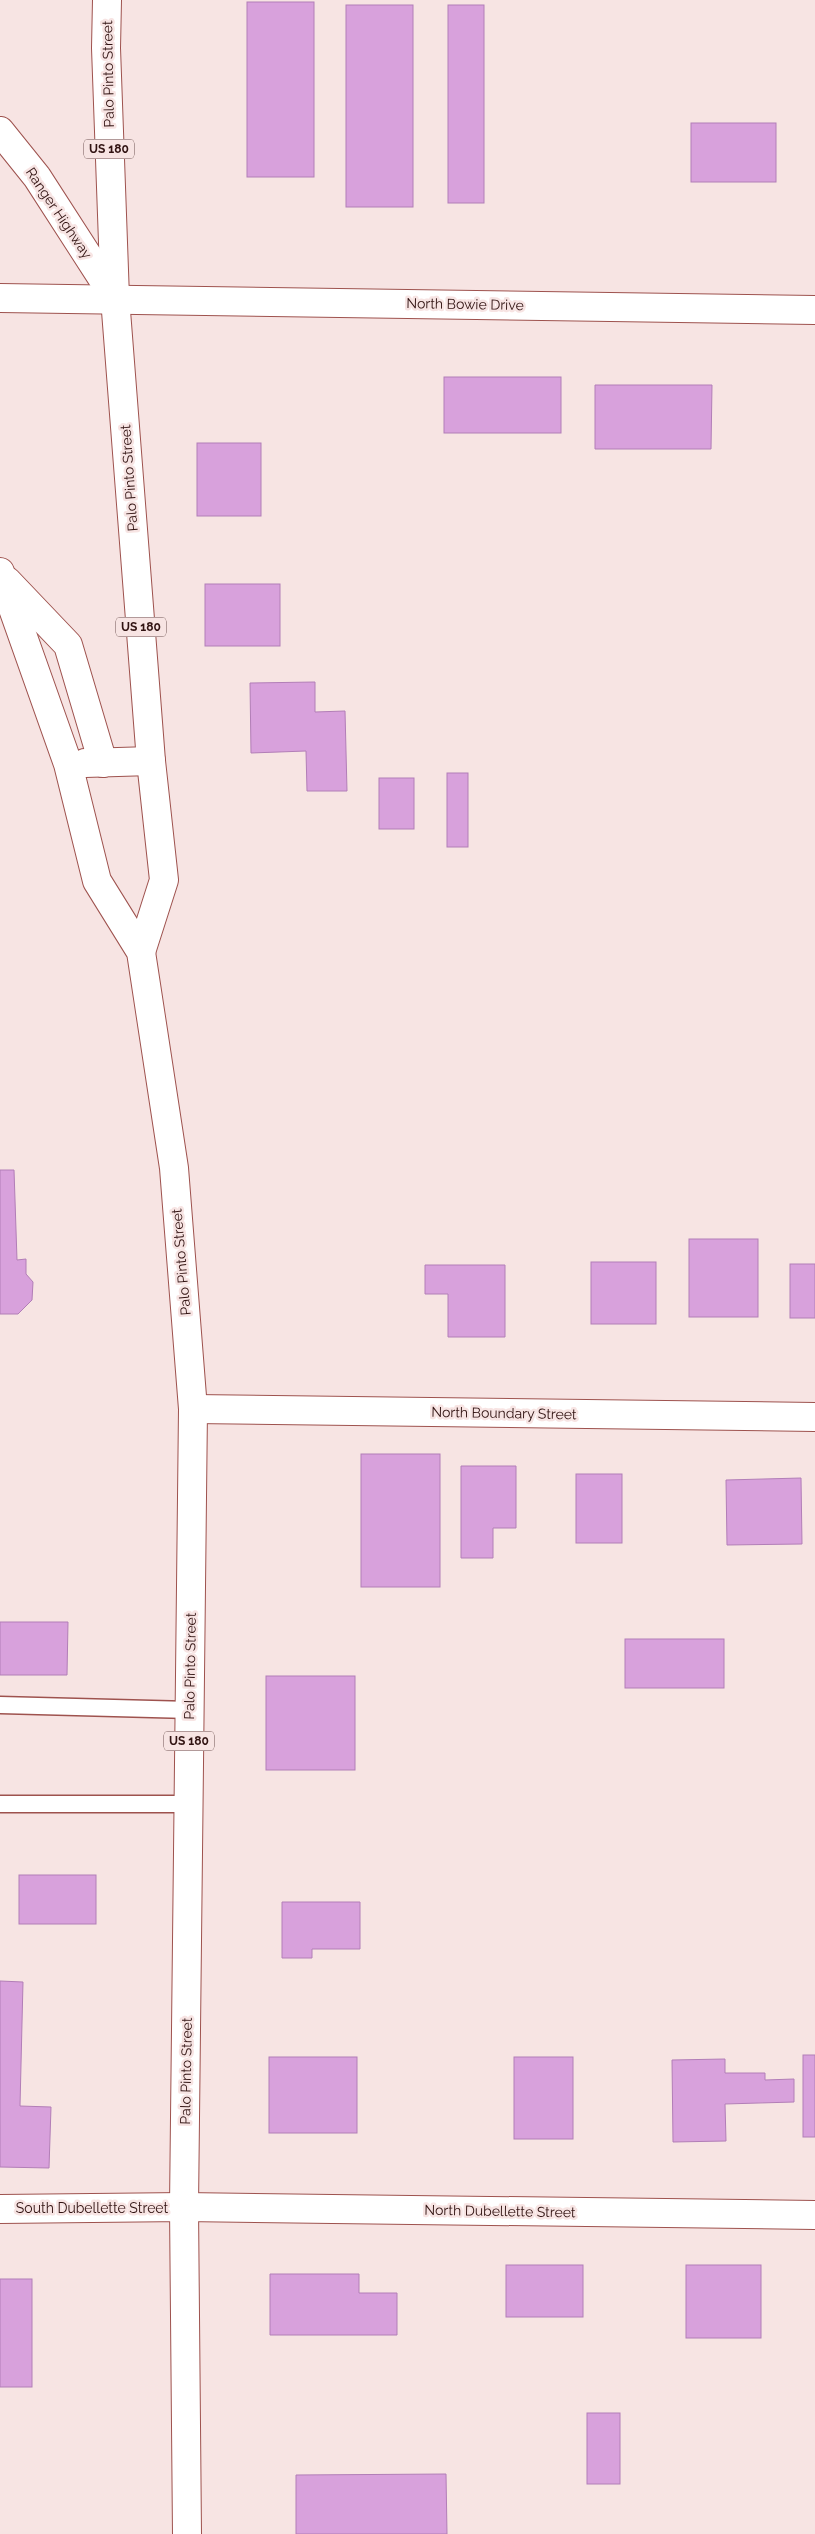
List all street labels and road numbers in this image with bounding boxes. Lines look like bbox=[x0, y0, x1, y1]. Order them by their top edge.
street label: Palo Pinto Street bbox=[99, 20, 117, 128]
road number: US 180 bbox=[84, 140, 134, 158]
street label: Ranger Highway bbox=[23, 165, 96, 262]
street label: North Bowie Drive bbox=[406, 295, 524, 313]
street label: Palo Pinto Street bbox=[117, 424, 141, 532]
road number: US 180 bbox=[116, 618, 166, 636]
street label: Palo Pinto Street bbox=[168, 1208, 194, 1316]
street label: North Boundary Street bbox=[431, 1404, 577, 1422]
street label: Palo Pinto Street bbox=[181, 1612, 199, 1720]
road number: US 180 bbox=[164, 1732, 214, 1750]
street label: Palo Pinto Street bbox=[177, 2017, 195, 2125]
street label: South Dubellette Street bbox=[16, 2200, 168, 2216]
street label: North Dubellette Street bbox=[424, 2202, 576, 2220]

